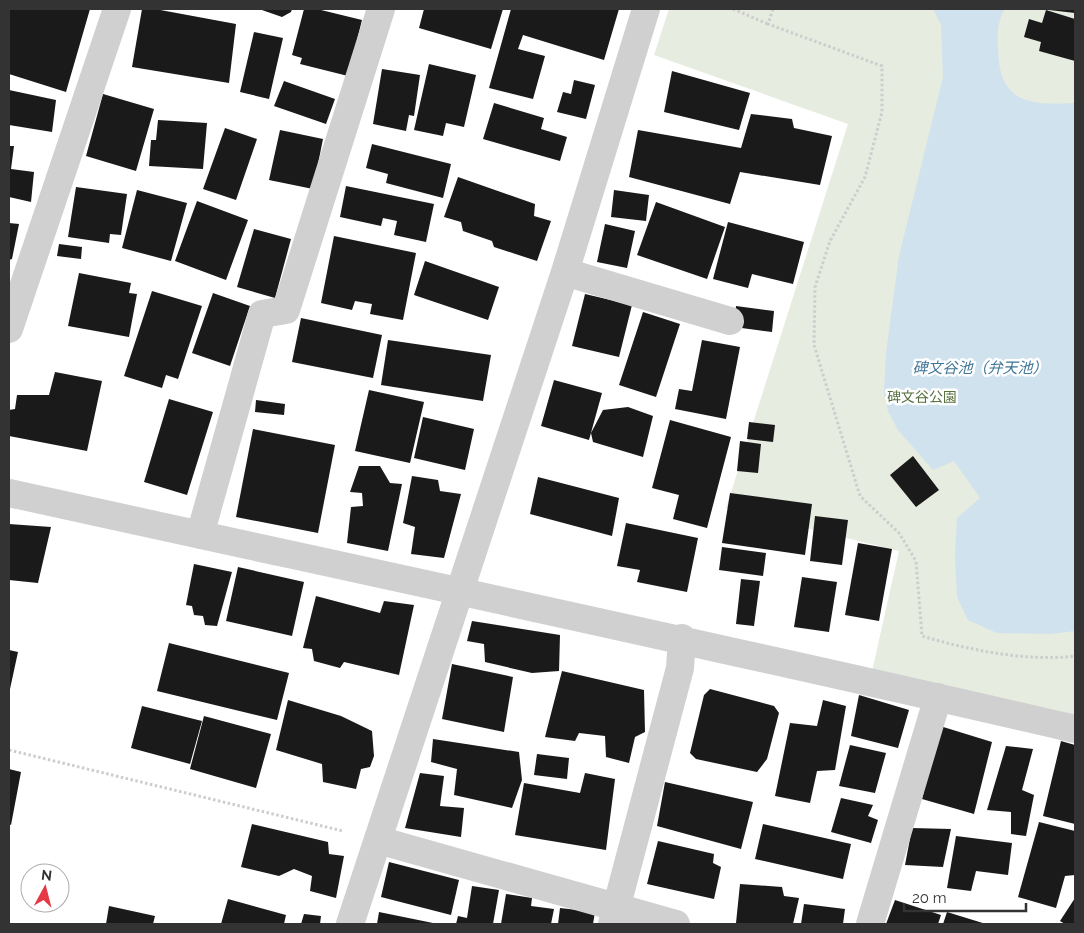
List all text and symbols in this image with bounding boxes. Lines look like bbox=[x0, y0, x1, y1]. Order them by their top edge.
water label: 碑文谷池（弁天池） bbox=[912, 359, 1048, 377]
park label: 碑文谷公園 bbox=[887, 389, 957, 405]
north arrow bbox=[20, 863, 70, 913]
text: N bbox=[40, 867, 53, 884]
scale bar bbox=[904, 880, 1026, 912]
text: 20 m bbox=[912, 889, 947, 907]

